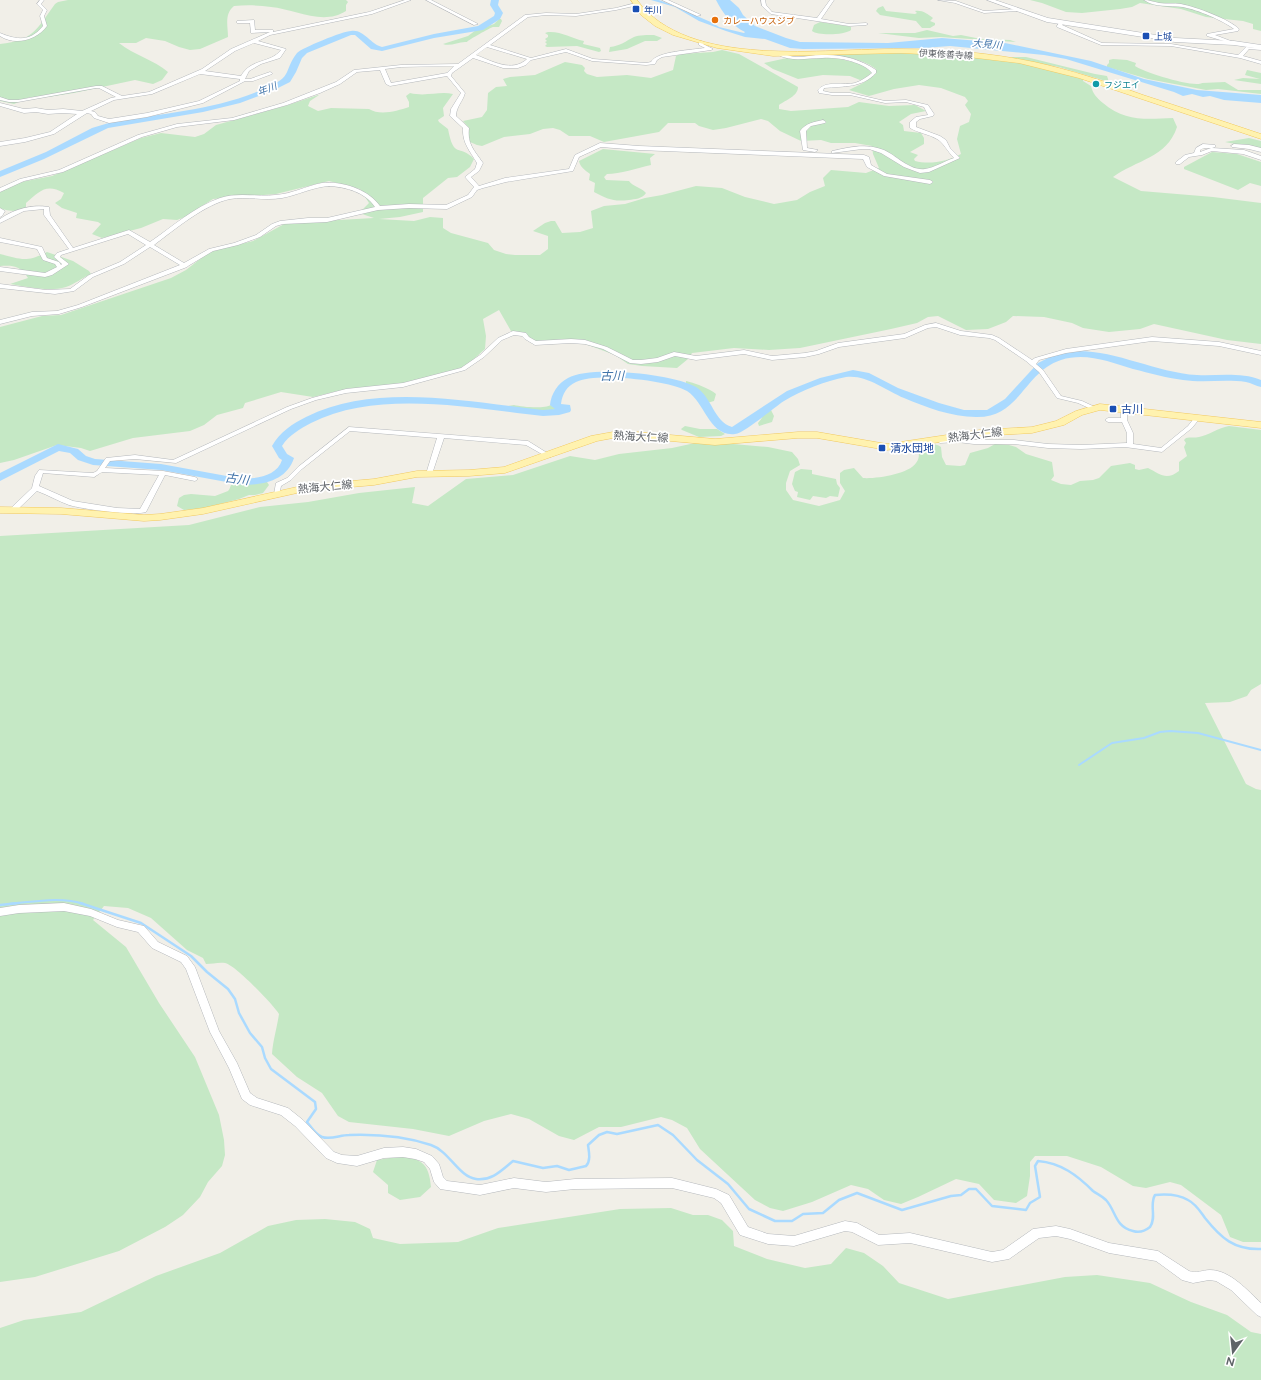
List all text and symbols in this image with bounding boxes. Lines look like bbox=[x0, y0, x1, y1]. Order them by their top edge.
marker: 年川 bbox=[631, 4, 641, 14]
place label: 年川 bbox=[644, 4, 662, 15]
marker: カレーハウスジブ bbox=[710, 15, 720, 25]
place label: カレーハウスジブ bbox=[723, 15, 795, 26]
marker: 上城 bbox=[1141, 31, 1151, 41]
place label: 上城 bbox=[1154, 31, 1172, 42]
water label: 大見川 bbox=[971, 36, 1004, 52]
street label: 伊東修善寺線 bbox=[918, 47, 974, 61]
water label: 年川 bbox=[255, 79, 280, 99]
marker: フジエイ bbox=[1091, 79, 1101, 89]
place label: フジエイ bbox=[1104, 79, 1140, 90]
water label: 古川 bbox=[600, 369, 626, 383]
place label: 古川 bbox=[1121, 403, 1143, 416]
marker: 古川 bbox=[1108, 404, 1118, 414]
street label: 熱海大仁線 bbox=[947, 425, 1003, 445]
street label: 熱海大仁線 bbox=[613, 429, 669, 445]
place label: 清水団地 bbox=[890, 442, 934, 455]
marker: 清水団地 bbox=[877, 443, 887, 453]
water label: 古川 bbox=[224, 471, 252, 488]
street label: 熱海大仁線 bbox=[297, 478, 353, 496]
north arrow bbox=[1213, 1332, 1253, 1372]
text: N bbox=[1225, 1354, 1236, 1369]

